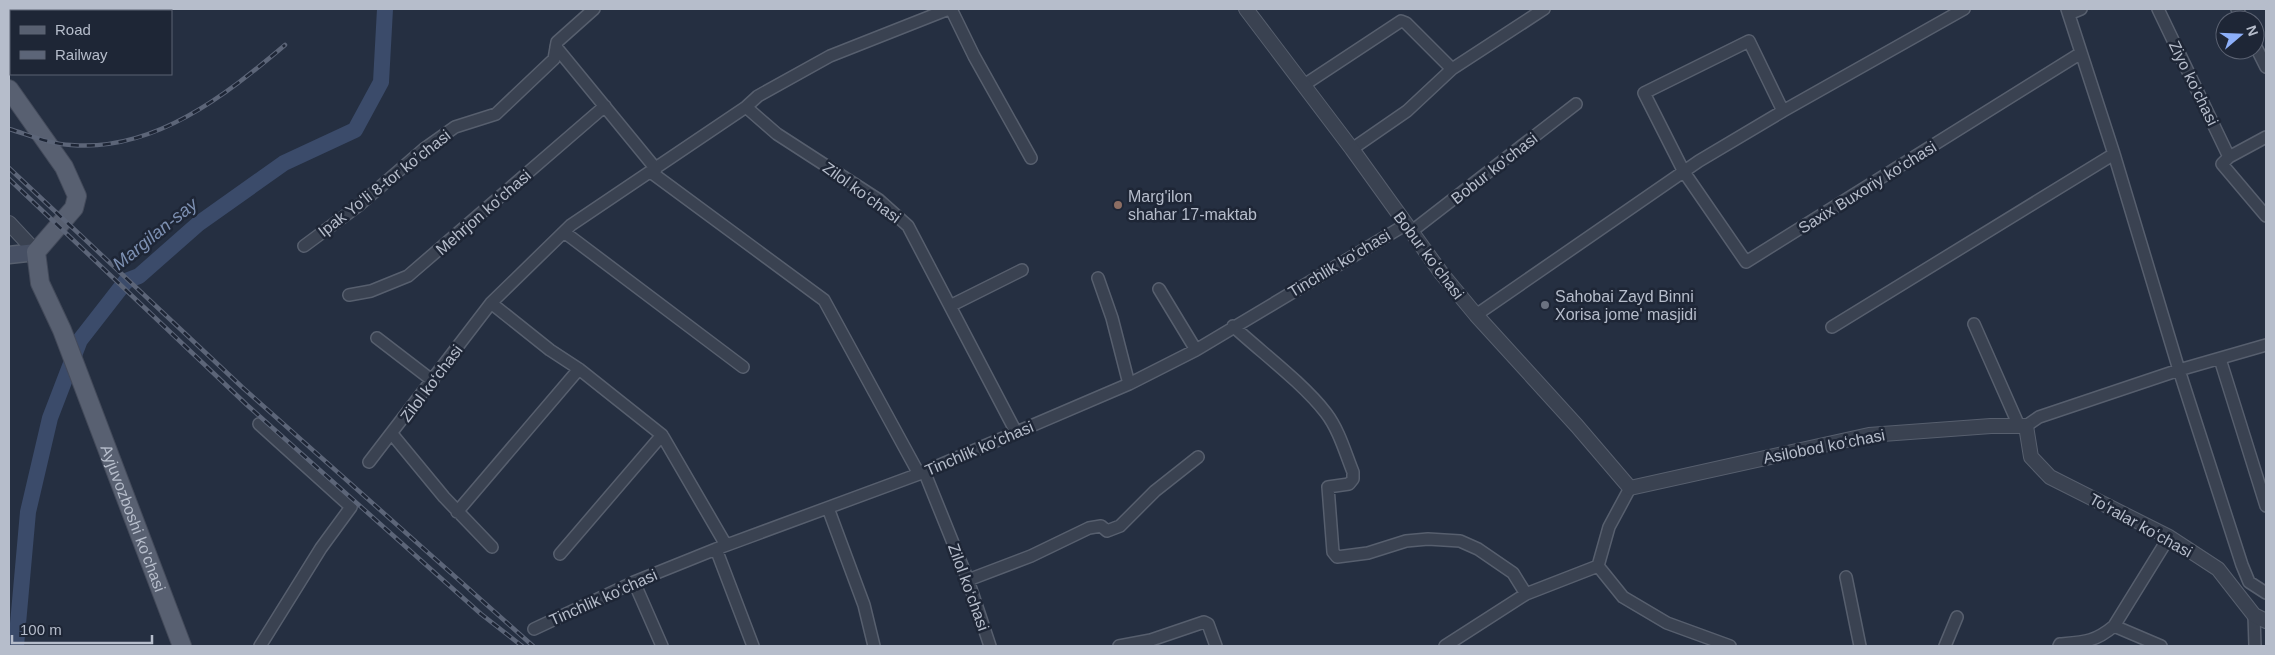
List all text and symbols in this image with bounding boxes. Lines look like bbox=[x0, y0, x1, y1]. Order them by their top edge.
legend bbox=[10, 10, 172, 75]
north arrow bbox=[2215, 10, 2265, 60]
text: Road bbox=[55, 21, 91, 38]
text: N bbox=[2243, 23, 2262, 38]
street label: Ziyo ko'chasi bbox=[2166, 38, 2221, 128]
text: Railway bbox=[55, 46, 108, 63]
street label: Ipak Yoʻli 8-tor koʼchasi bbox=[315, 127, 454, 240]
street label: Bobur ko'chasi bbox=[1448, 130, 1541, 207]
street label: Saxix Buxoriy ko‘chasi bbox=[1795, 138, 1939, 237]
street label: Zilol ko‘chasi bbox=[820, 159, 904, 226]
street label: Mehrjon koʻchasi bbox=[432, 167, 534, 258]
place label: Marg'ilon shahar 17-maktab bbox=[1128, 188, 1257, 223]
water label: Margilan-say bbox=[109, 193, 202, 274]
marker: Marg'ilon shahar 17-maktab bbox=[1112, 199, 1124, 211]
street label: Bobur koʻchasi bbox=[1390, 208, 1467, 302]
street label: Tinchlik koʻchasi bbox=[1285, 226, 1393, 301]
place label: Sahobai Zayd Binni Xorisa jome' masjidi bbox=[1555, 288, 1697, 323]
marker: Sahobai Zayd Binni Xorisa jome' masjidi bbox=[1539, 299, 1551, 311]
street label: Zilol ko‘chasi bbox=[397, 342, 466, 425]
street label: Tinchlik koʻchasi bbox=[923, 418, 1036, 479]
street label: Asilobod koʻchasi bbox=[1762, 426, 1886, 467]
street label: Ayjuvozboshi ko'chasi bbox=[97, 442, 169, 594]
street label: Toʻralar koʻchasi bbox=[2086, 490, 2195, 561]
street label: Zilol ko‘chasi bbox=[945, 541, 992, 633]
street label: Tinchlik koʻchasi bbox=[547, 566, 660, 629]
scale bar bbox=[12, 612, 152, 644]
text: 100 m bbox=[20, 621, 62, 638]

